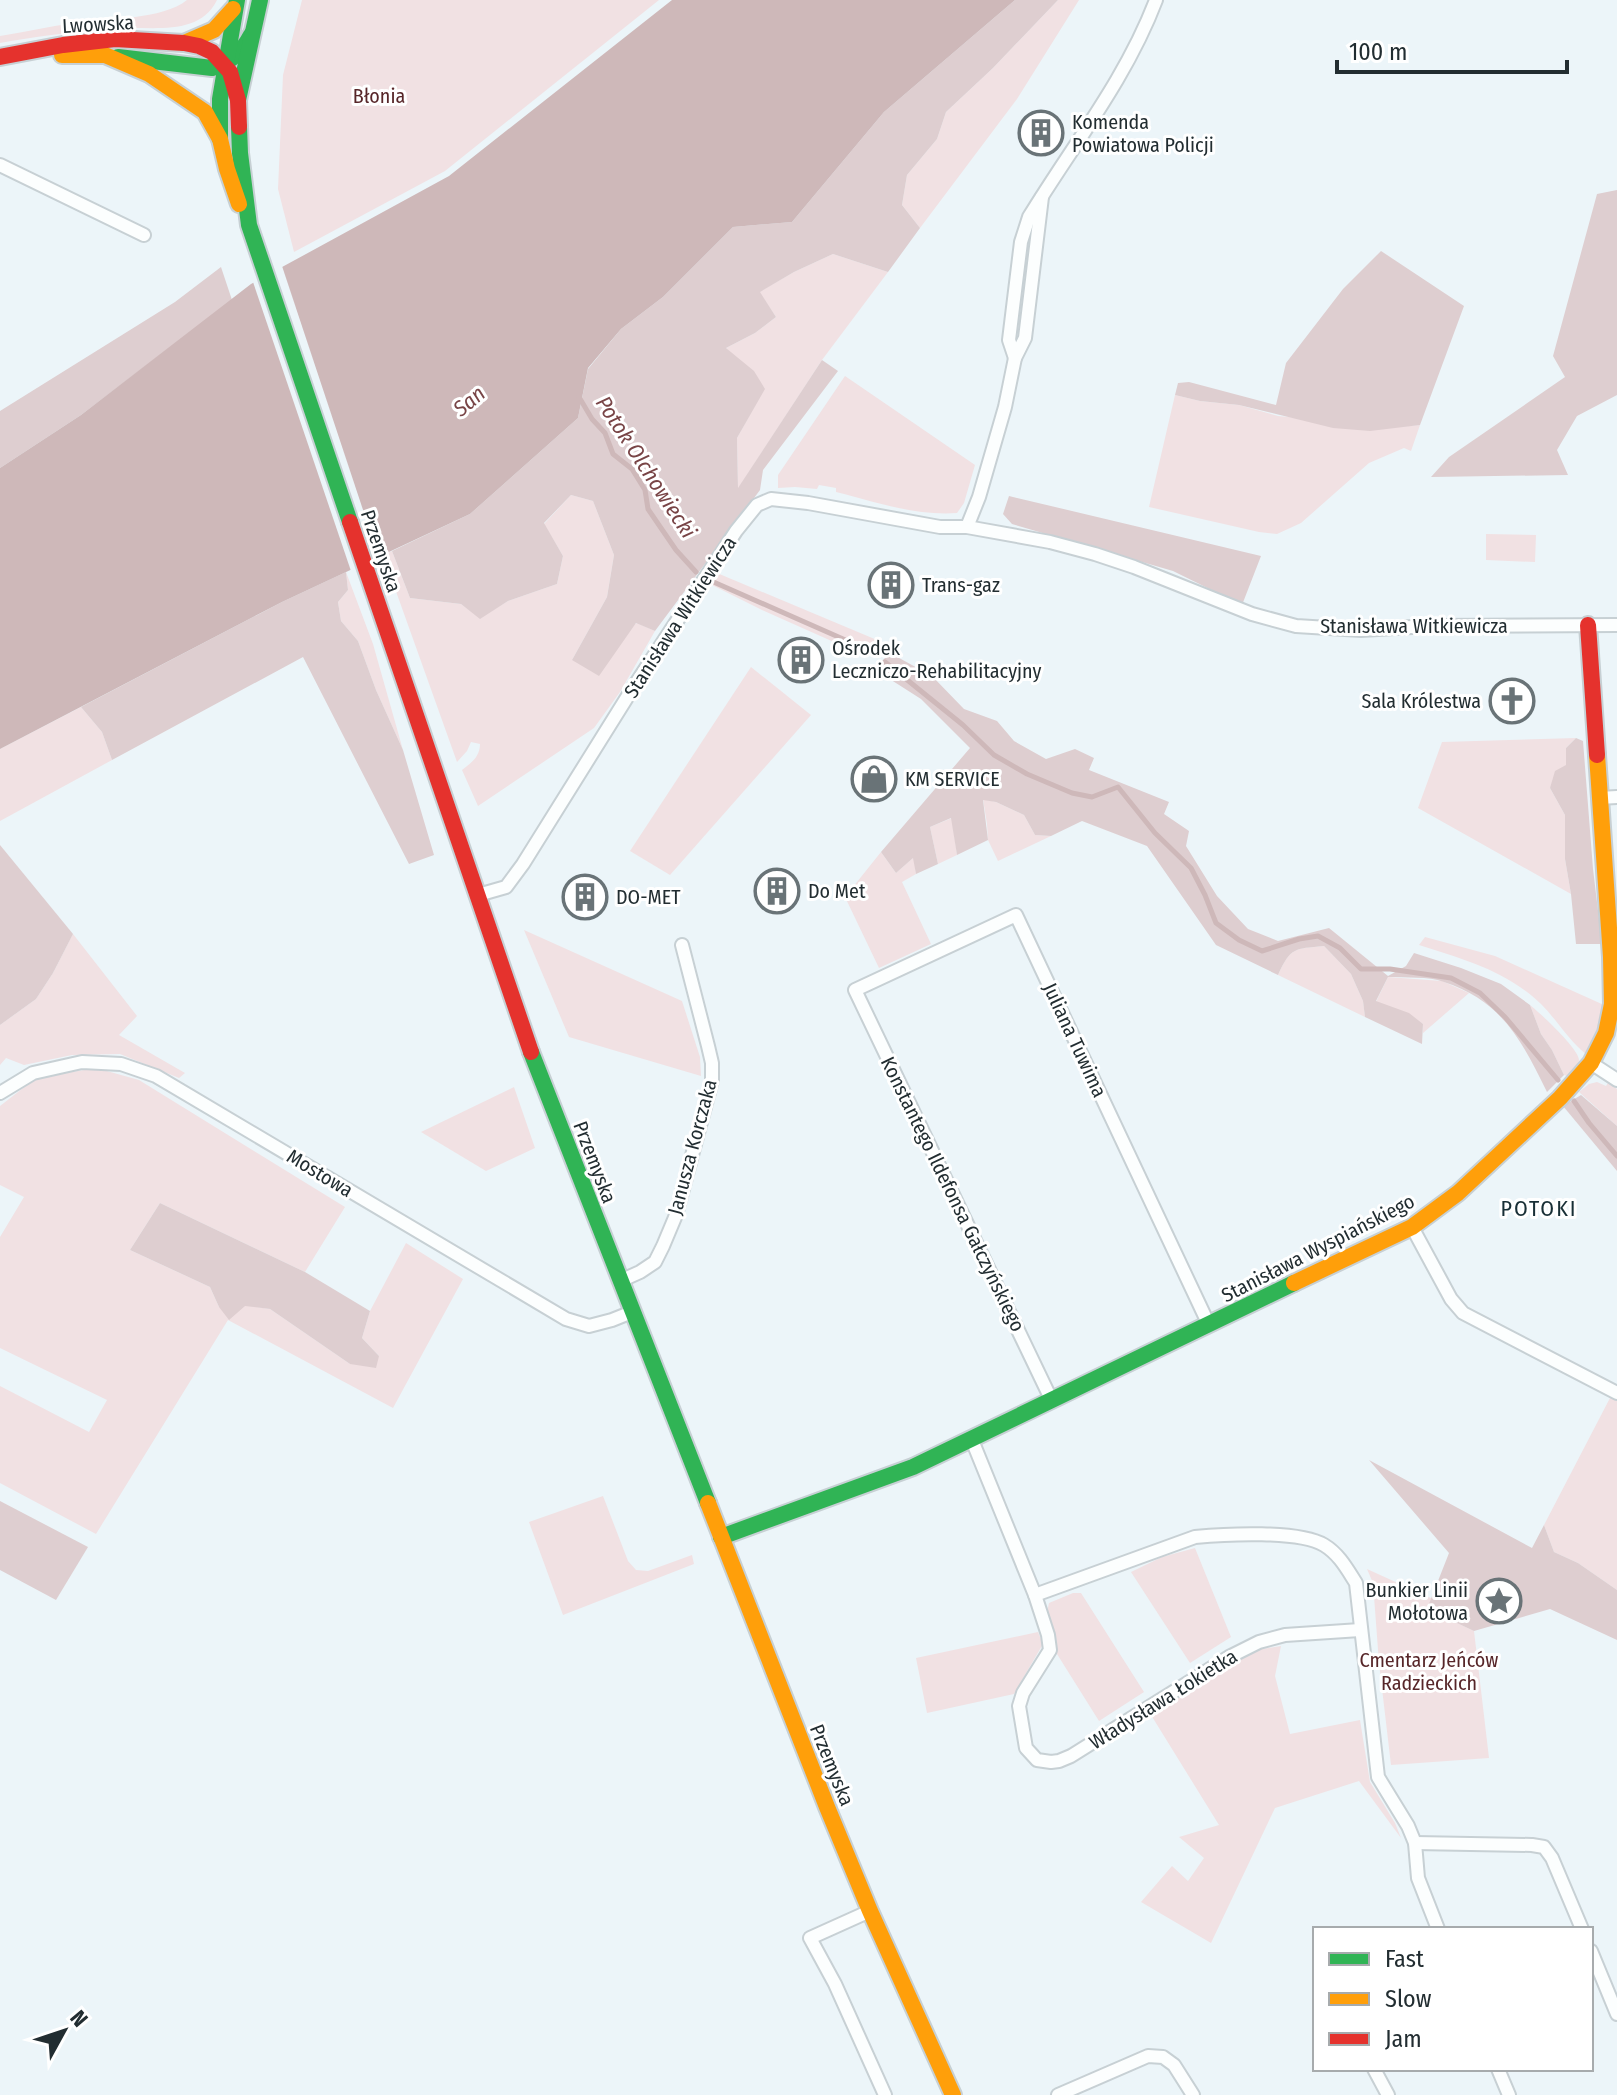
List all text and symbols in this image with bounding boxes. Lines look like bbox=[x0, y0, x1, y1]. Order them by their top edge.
street label: Lwowska bbox=[61, 10, 135, 38]
scale bar bbox=[1337, 24, 1567, 74]
text: 100 m bbox=[1349, 38, 1407, 66]
park label: Błonia bbox=[353, 84, 405, 108]
building icon: Komenda Powiatowa Policji bbox=[1017, 109, 1065, 157]
place label: Komenda Powiatowa Policji bbox=[1072, 110, 1214, 157]
water label: San bbox=[447, 380, 491, 423]
water label: Potok Olchowiecki bbox=[590, 391, 702, 544]
street label: Przemyska bbox=[356, 506, 406, 596]
street label: Stanisława Witkiewicza bbox=[619, 532, 741, 702]
building icon: Trans-gaz bbox=[867, 561, 915, 609]
place label: Trans-gaz bbox=[922, 573, 1000, 597]
street label: Stanisława Witkiewicza bbox=[1320, 614, 1508, 638]
building icon: Ośrodek Leczniczo-Rehabilitacyjny bbox=[777, 636, 825, 684]
place label: Ośrodek Leczniczo-Rehabilitacyjny bbox=[832, 636, 1041, 683]
church icon: Sala Królestwa bbox=[1488, 677, 1536, 725]
place label: Sala Królestwa bbox=[1362, 689, 1481, 713]
shop icon: KM SERVICE bbox=[850, 755, 898, 803]
place label: KM SERVICE bbox=[905, 767, 1000, 791]
building icon: Do Met bbox=[753, 867, 801, 915]
building icon: DO-MET bbox=[561, 873, 609, 921]
place label: Do Met bbox=[808, 879, 866, 903]
place label: DO-MET bbox=[616, 885, 681, 909]
street label: Juliana Tuwima bbox=[1038, 979, 1112, 1101]
street label: Konstantego Ildefonsa Gałczyńskiego bbox=[876, 1053, 1030, 1335]
street label: Janusza Korczaka bbox=[662, 1077, 722, 1217]
street label: Przemyska bbox=[568, 1118, 622, 1206]
street label: Mostowa bbox=[283, 1144, 357, 1202]
street label: Stanisława Wyspiańskiego bbox=[1217, 1189, 1419, 1307]
district label: POTOKI bbox=[1500, 1195, 1578, 1222]
place icon: Bunkier Linii Mołotowa bbox=[1475, 1577, 1523, 1625]
place label: Bunkier Linii Mołotowa bbox=[1366, 1578, 1468, 1625]
street label: Władysława Łokietka bbox=[1085, 1644, 1241, 1754]
park label: Cmentarz Jeńców Radzieckich bbox=[1360, 1648, 1498, 1695]
street label: Przemyska bbox=[805, 1721, 859, 1809]
legend bbox=[1313, 1927, 1593, 2071]
text: Fast bbox=[1385, 1945, 1424, 1973]
text: Slow bbox=[1385, 1985, 1432, 2013]
north arrow bbox=[24, 1991, 104, 2071]
text: N bbox=[64, 2005, 94, 2032]
text: Jam bbox=[1385, 2025, 1422, 2053]

